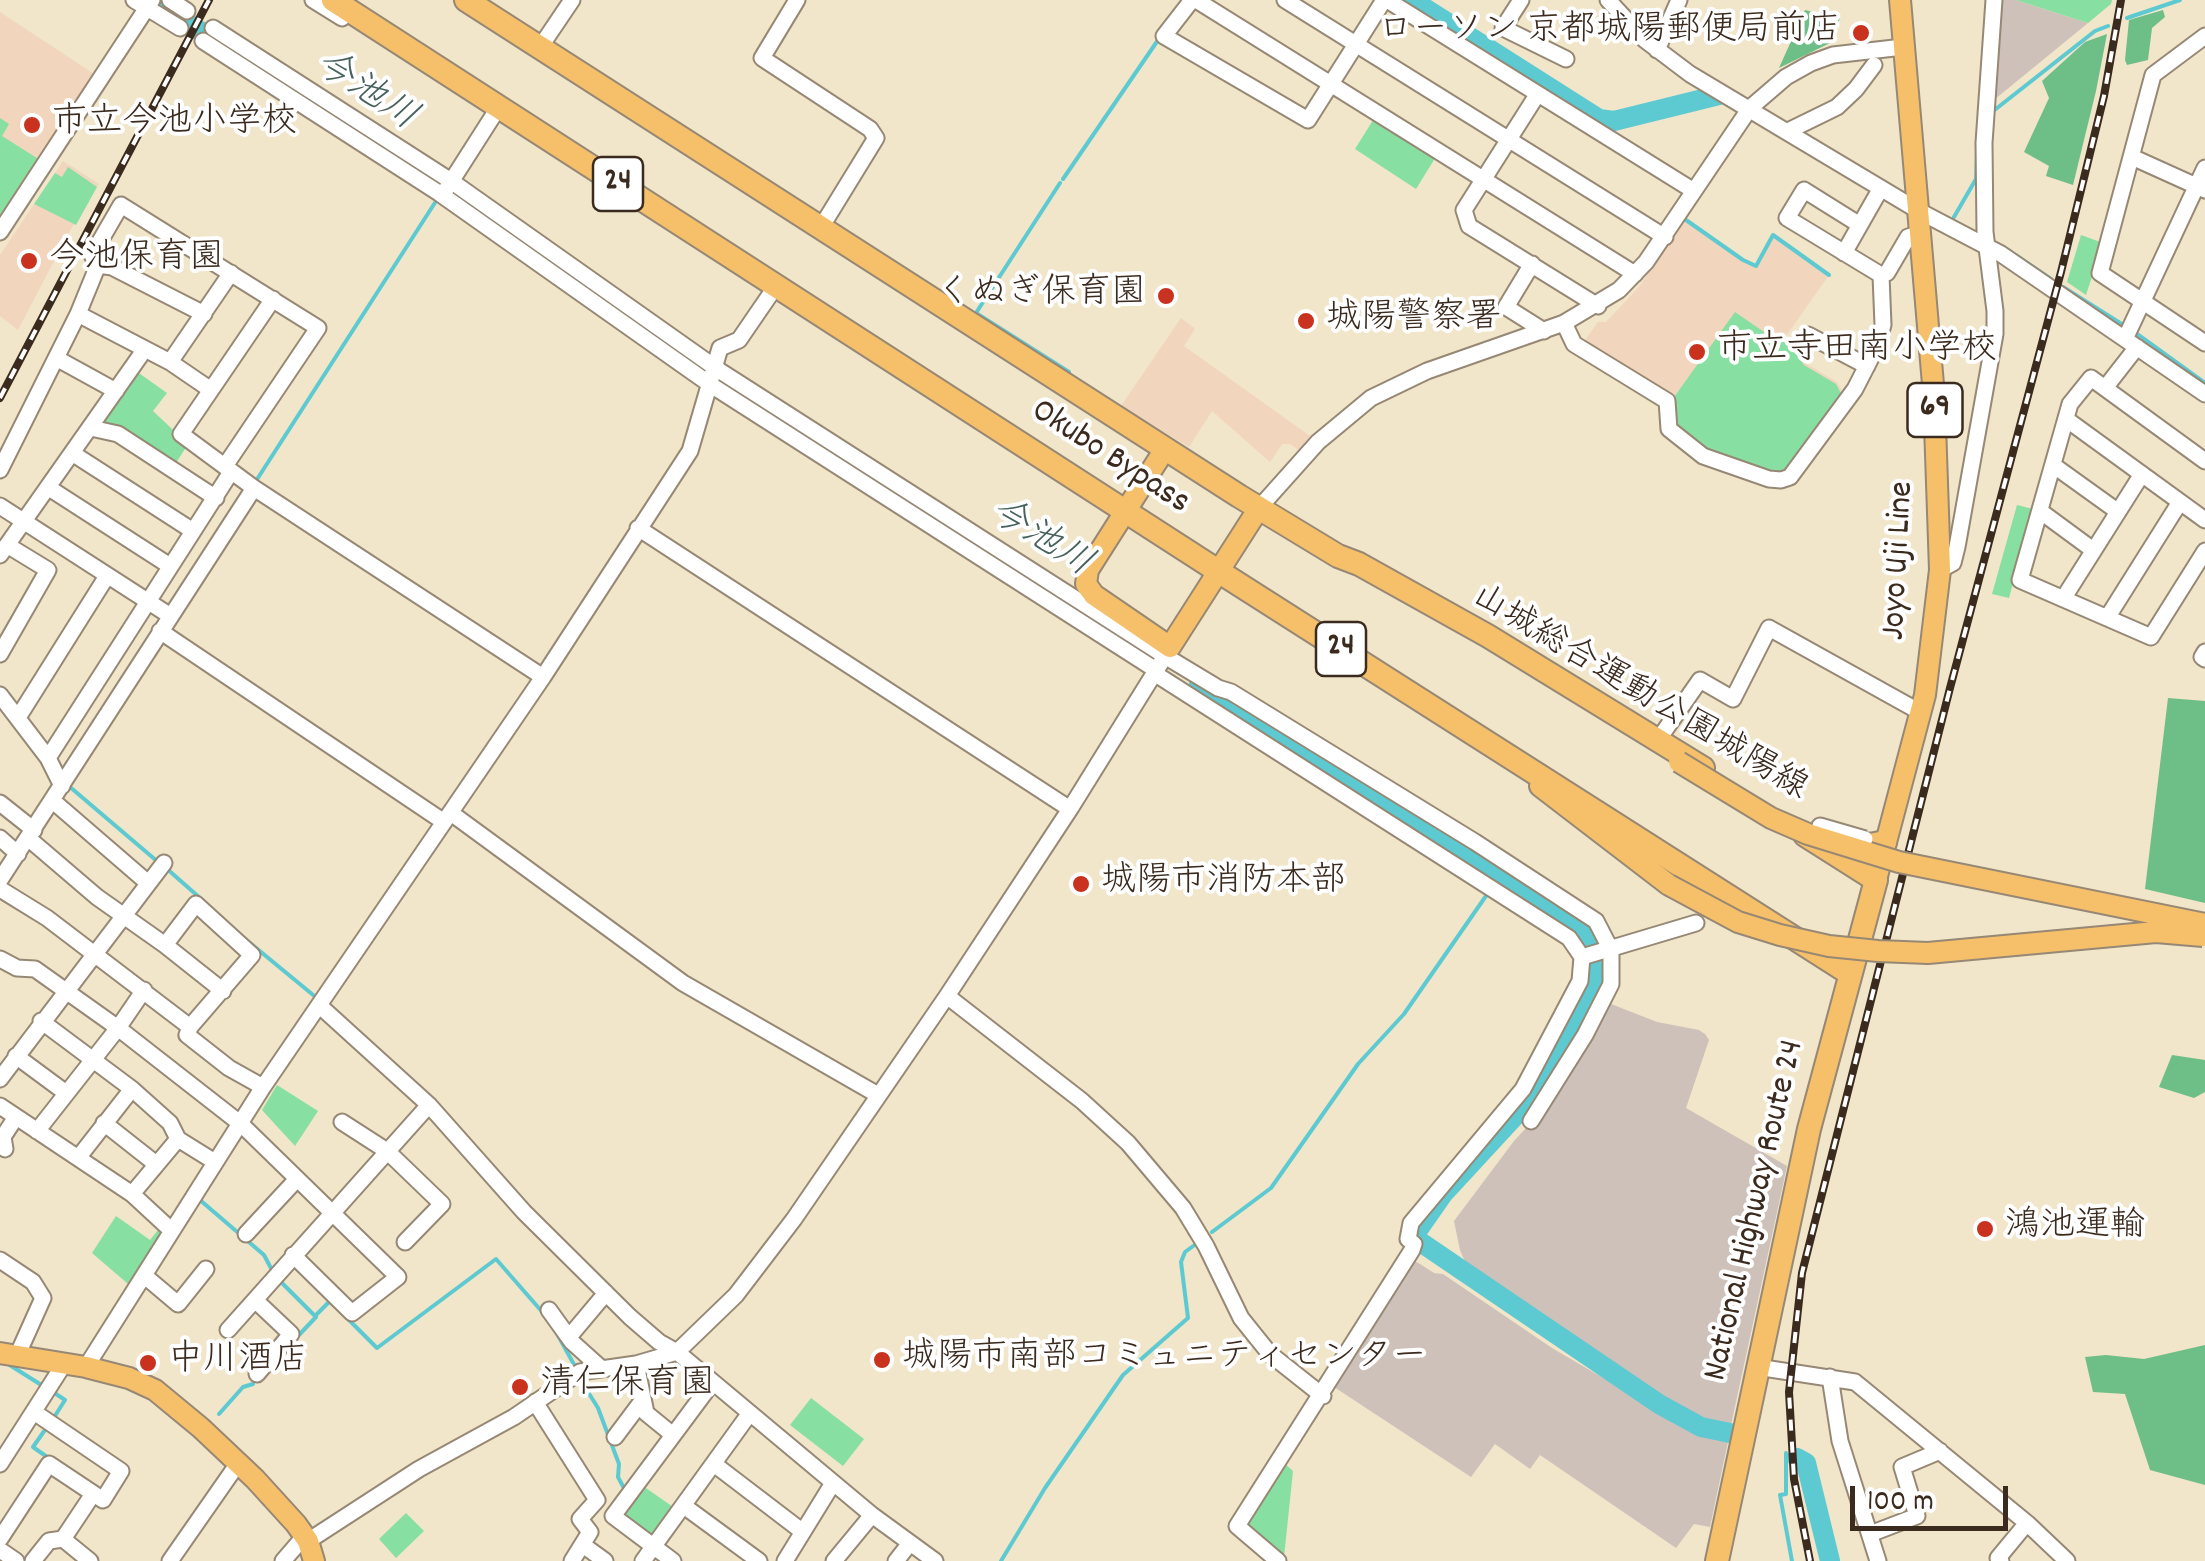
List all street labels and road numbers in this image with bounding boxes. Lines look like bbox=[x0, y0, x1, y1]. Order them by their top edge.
road number: 24 bbox=[593, 157, 643, 211]
road number: 69 bbox=[1908, 383, 1962, 437]
street label: Okubo Bypass bbox=[1022, 392, 1196, 526]
street label: Joyo Uji Line bbox=[1876, 481, 1926, 641]
street label: 山城総合運動公園城陽線 bbox=[1462, 578, 1814, 812]
road number: 24 bbox=[1316, 622, 1366, 676]
street label: National Highway Route 24 bbox=[1697, 1037, 1817, 1385]

